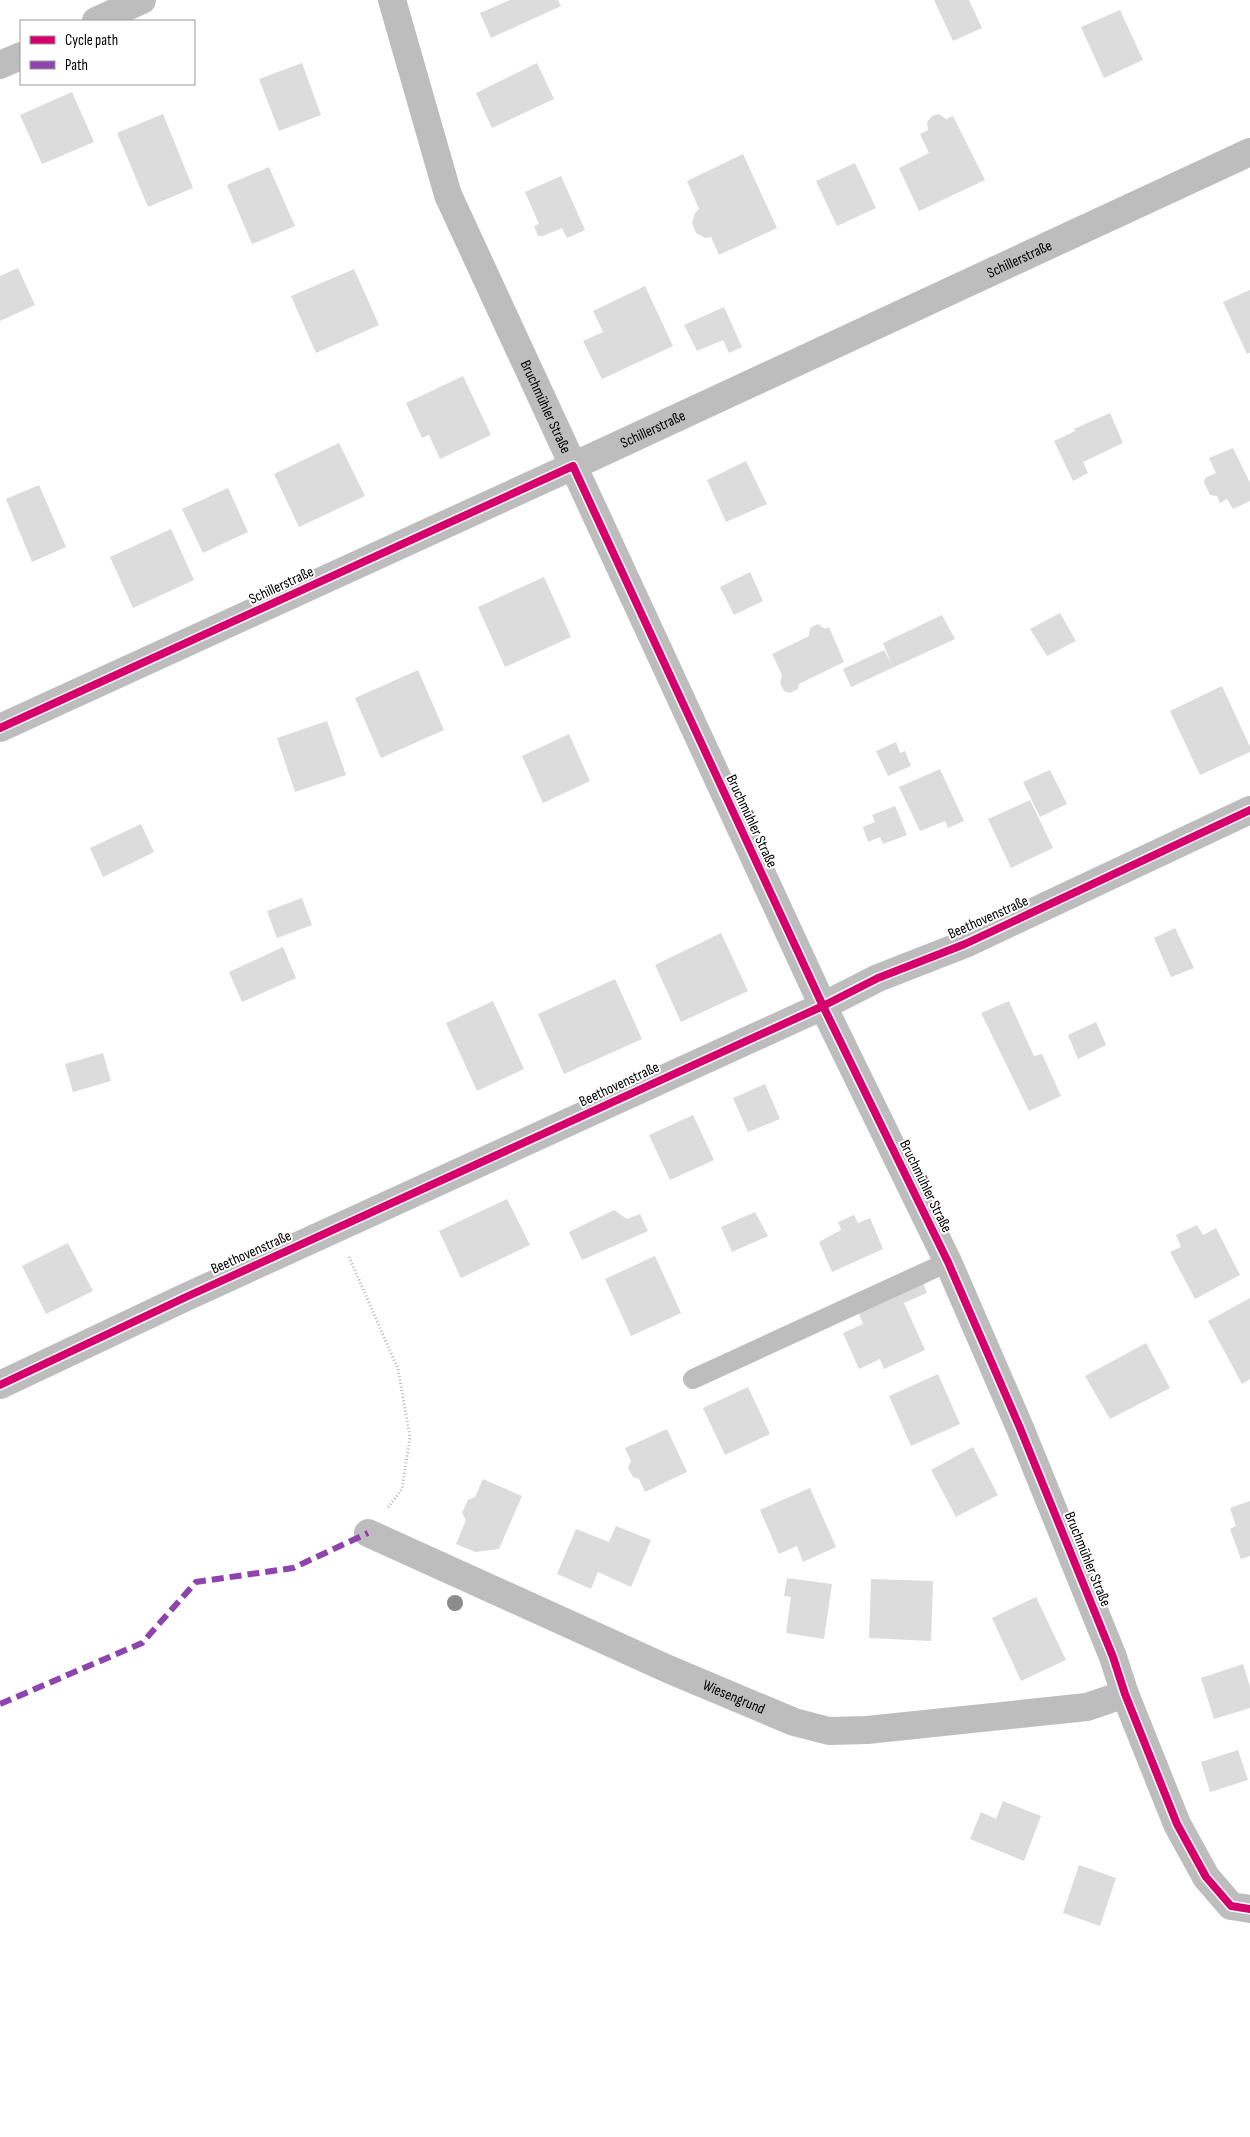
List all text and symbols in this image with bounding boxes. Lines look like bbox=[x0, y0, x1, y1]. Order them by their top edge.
legend bbox=[20, 20, 195, 85]
text: Cycle path bbox=[65, 31, 118, 50]
text: Path bbox=[65, 56, 88, 75]
street label: Schillerstraße bbox=[984, 236, 1055, 283]
street label: Bruchmühler Straße bbox=[516, 357, 575, 457]
street label: Schillerstraße bbox=[617, 406, 689, 453]
street label: Schillerstraße bbox=[246, 562, 317, 609]
street label: Bruchmühler Straße bbox=[722, 772, 781, 871]
street label: Beethovenstraße bbox=[945, 891, 1031, 944]
street label: Beethovenstraße bbox=[576, 1058, 662, 1111]
street label: Bruchmühler Straße bbox=[895, 1137, 956, 1236]
street label: Beethovenstraße bbox=[208, 1226, 294, 1279]
street label: Bruchmühler Straße bbox=[1060, 1509, 1115, 1609]
street label: Wiesengrund bbox=[700, 1676, 768, 1719]

